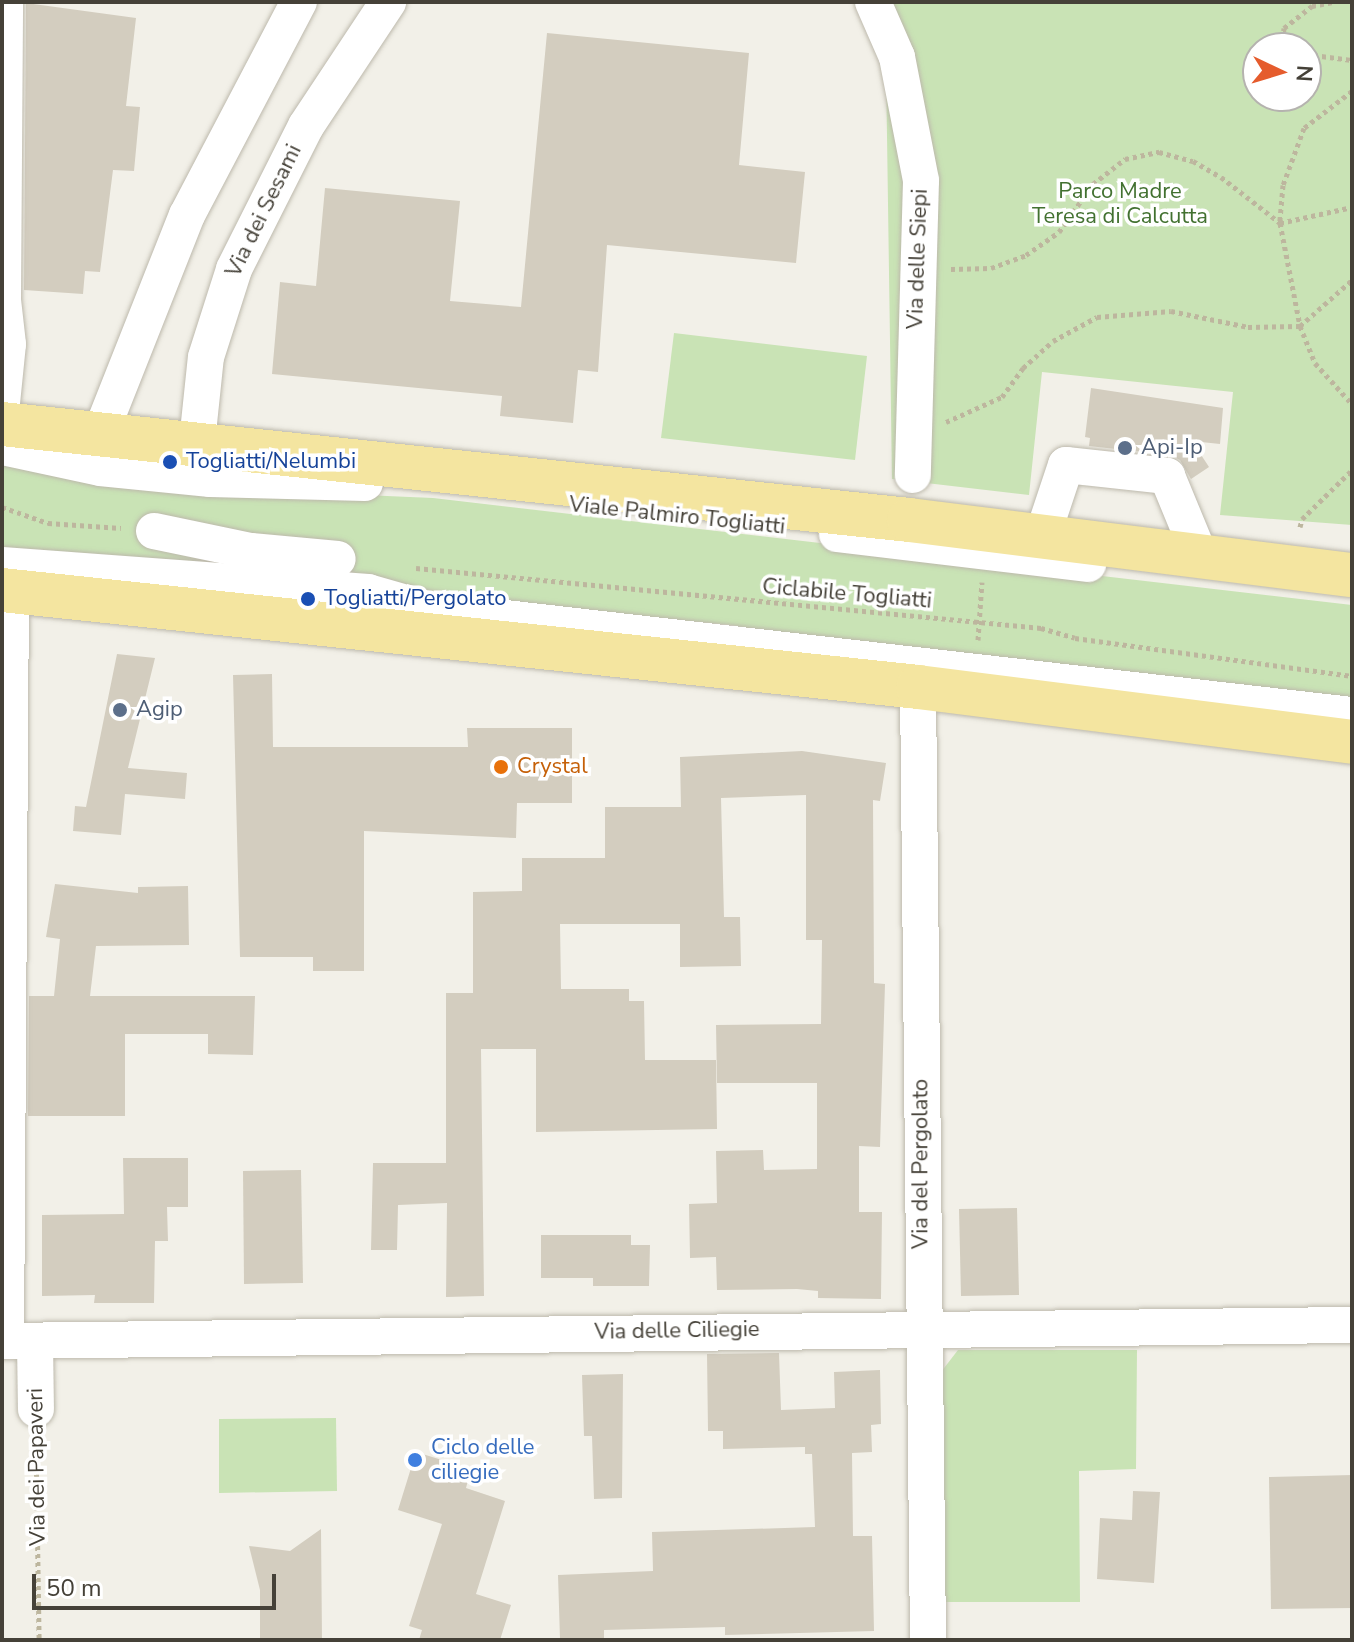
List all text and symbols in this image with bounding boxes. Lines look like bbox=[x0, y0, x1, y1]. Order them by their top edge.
north arrow bbox=[1242, 32, 1322, 112]
text: N bbox=[1288, 64, 1319, 83]
street label: Via dei Sesami bbox=[221, 140, 307, 282]
park label: Parco Madre Teresa di Calcutta bbox=[1032, 178, 1208, 230]
street label: Via delle Siepi bbox=[902, 188, 934, 330]
place label: Api-Ip bbox=[1141, 435, 1203, 461]
marker: Api-Ip bbox=[1116, 439, 1134, 457]
place label: Togliatti/Nelumbi bbox=[186, 449, 356, 475]
marker: Togliatti/Nelumbi bbox=[161, 453, 179, 471]
street label: Viale Palmiro Togliatti bbox=[568, 492, 786, 540]
street label: Ciclabile Togliatti bbox=[761, 573, 933, 615]
place label: Togliatti/Pergolato bbox=[324, 586, 506, 612]
marker: Togliatti/Pergolato bbox=[299, 590, 317, 608]
place label: Agip bbox=[136, 697, 183, 723]
marker: Agip bbox=[111, 701, 129, 719]
place label: Crystal bbox=[517, 754, 588, 780]
marker: Crystal bbox=[492, 758, 510, 776]
street label: Via del Pergolato bbox=[908, 1079, 934, 1249]
street label: Via delle Ciliegie bbox=[594, 1316, 760, 1346]
street label: Via dei Papaveri bbox=[22, 1388, 52, 1546]
place label: Ciclo delle ciliegie bbox=[431, 1434, 535, 1486]
marker: Ciclo delle ciliegie bbox=[406, 1451, 424, 1469]
scale bar bbox=[36, 1558, 280, 1608]
text: 50 m bbox=[46, 1572, 102, 1604]

